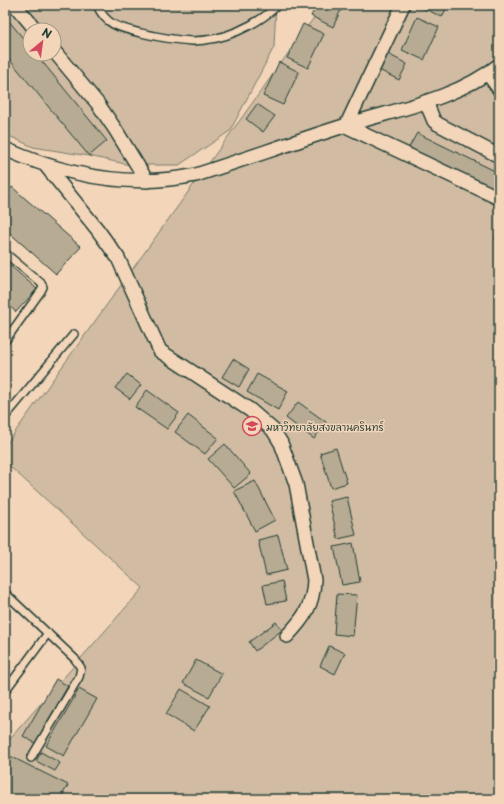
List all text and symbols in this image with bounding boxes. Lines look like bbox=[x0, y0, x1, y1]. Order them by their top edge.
north arrow bbox=[22, 22, 62, 62]
text: N bbox=[39, 23, 55, 43]
school or university icon: มหาวิทยาลัยสงขลานครินทร์ bbox=[241, 415, 263, 437]
place label: มหาวิทยาลัยสงขลานครินทร์ bbox=[266, 419, 384, 434]

